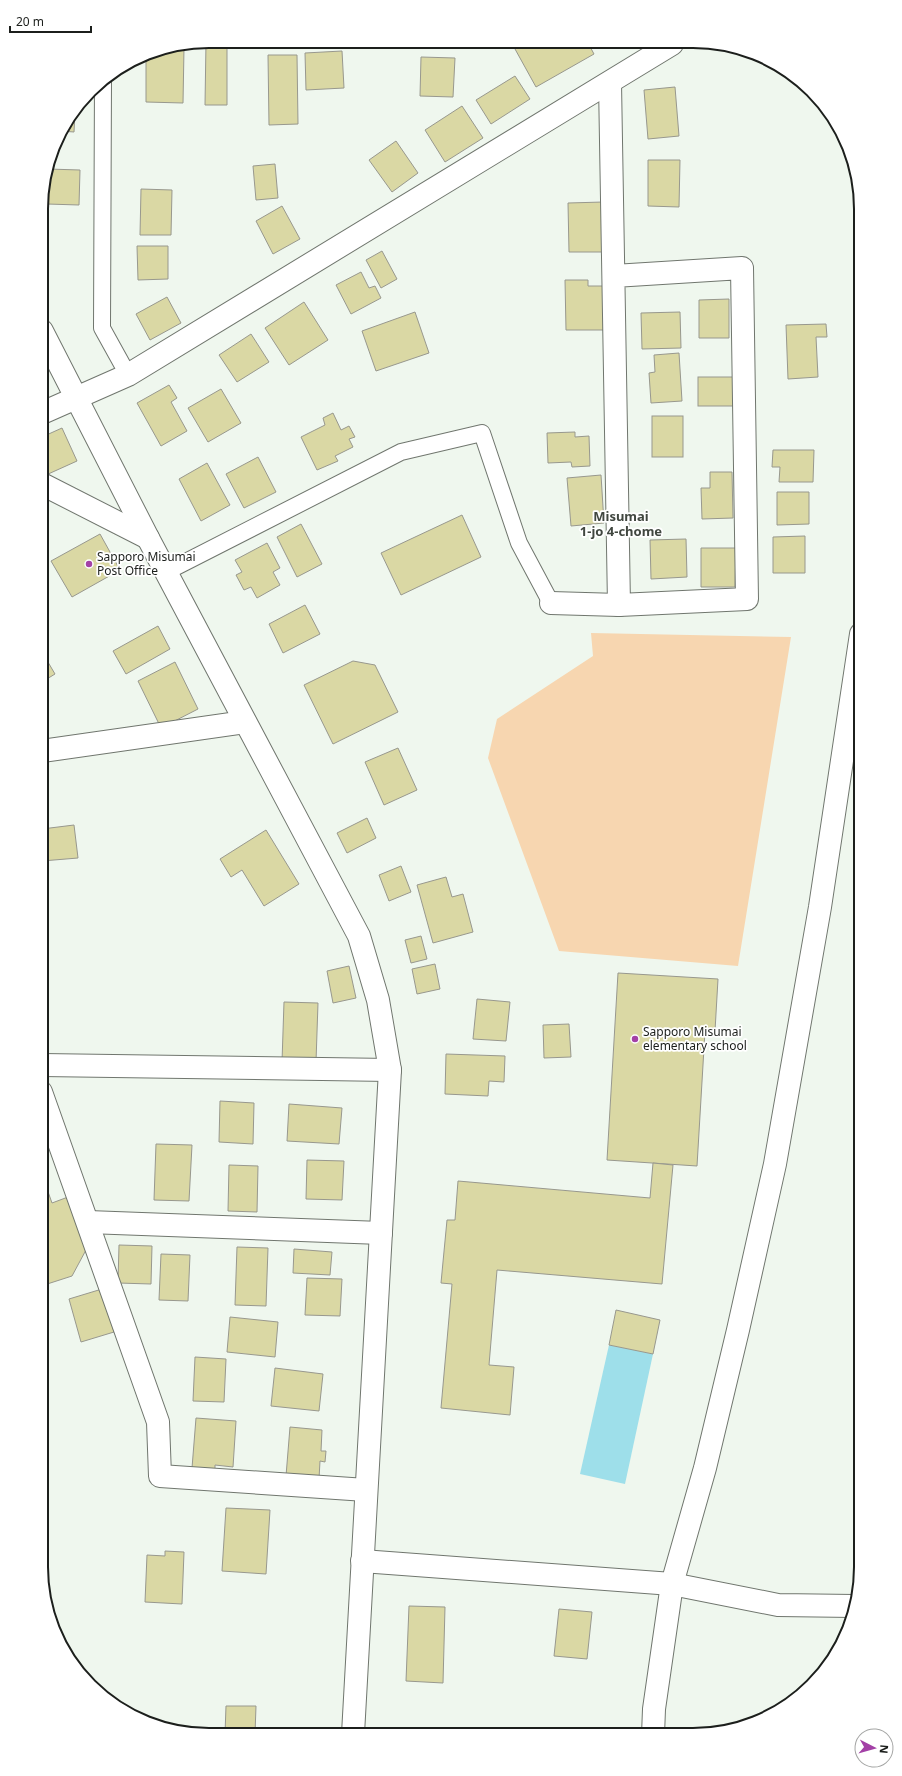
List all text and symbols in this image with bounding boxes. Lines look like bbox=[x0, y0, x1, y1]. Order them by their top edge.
scale bar bbox=[10, 8, 91, 34]
text: 20 m bbox=[16, 13, 44, 30]
district label: Misumai 1-jo 4-chome bbox=[580, 507, 662, 540]
place label: Sapporo Misumai Post Office bbox=[97, 548, 196, 579]
marker: Sapporo Misumai Post Office bbox=[84, 559, 94, 569]
place label: Sapporo Misumai elementary school bbox=[643, 1023, 747, 1054]
marker: Sapporo Misumai elementary school bbox=[630, 1034, 640, 1044]
north arrow bbox=[854, 1728, 894, 1768]
text: N bbox=[877, 1744, 892, 1754]

